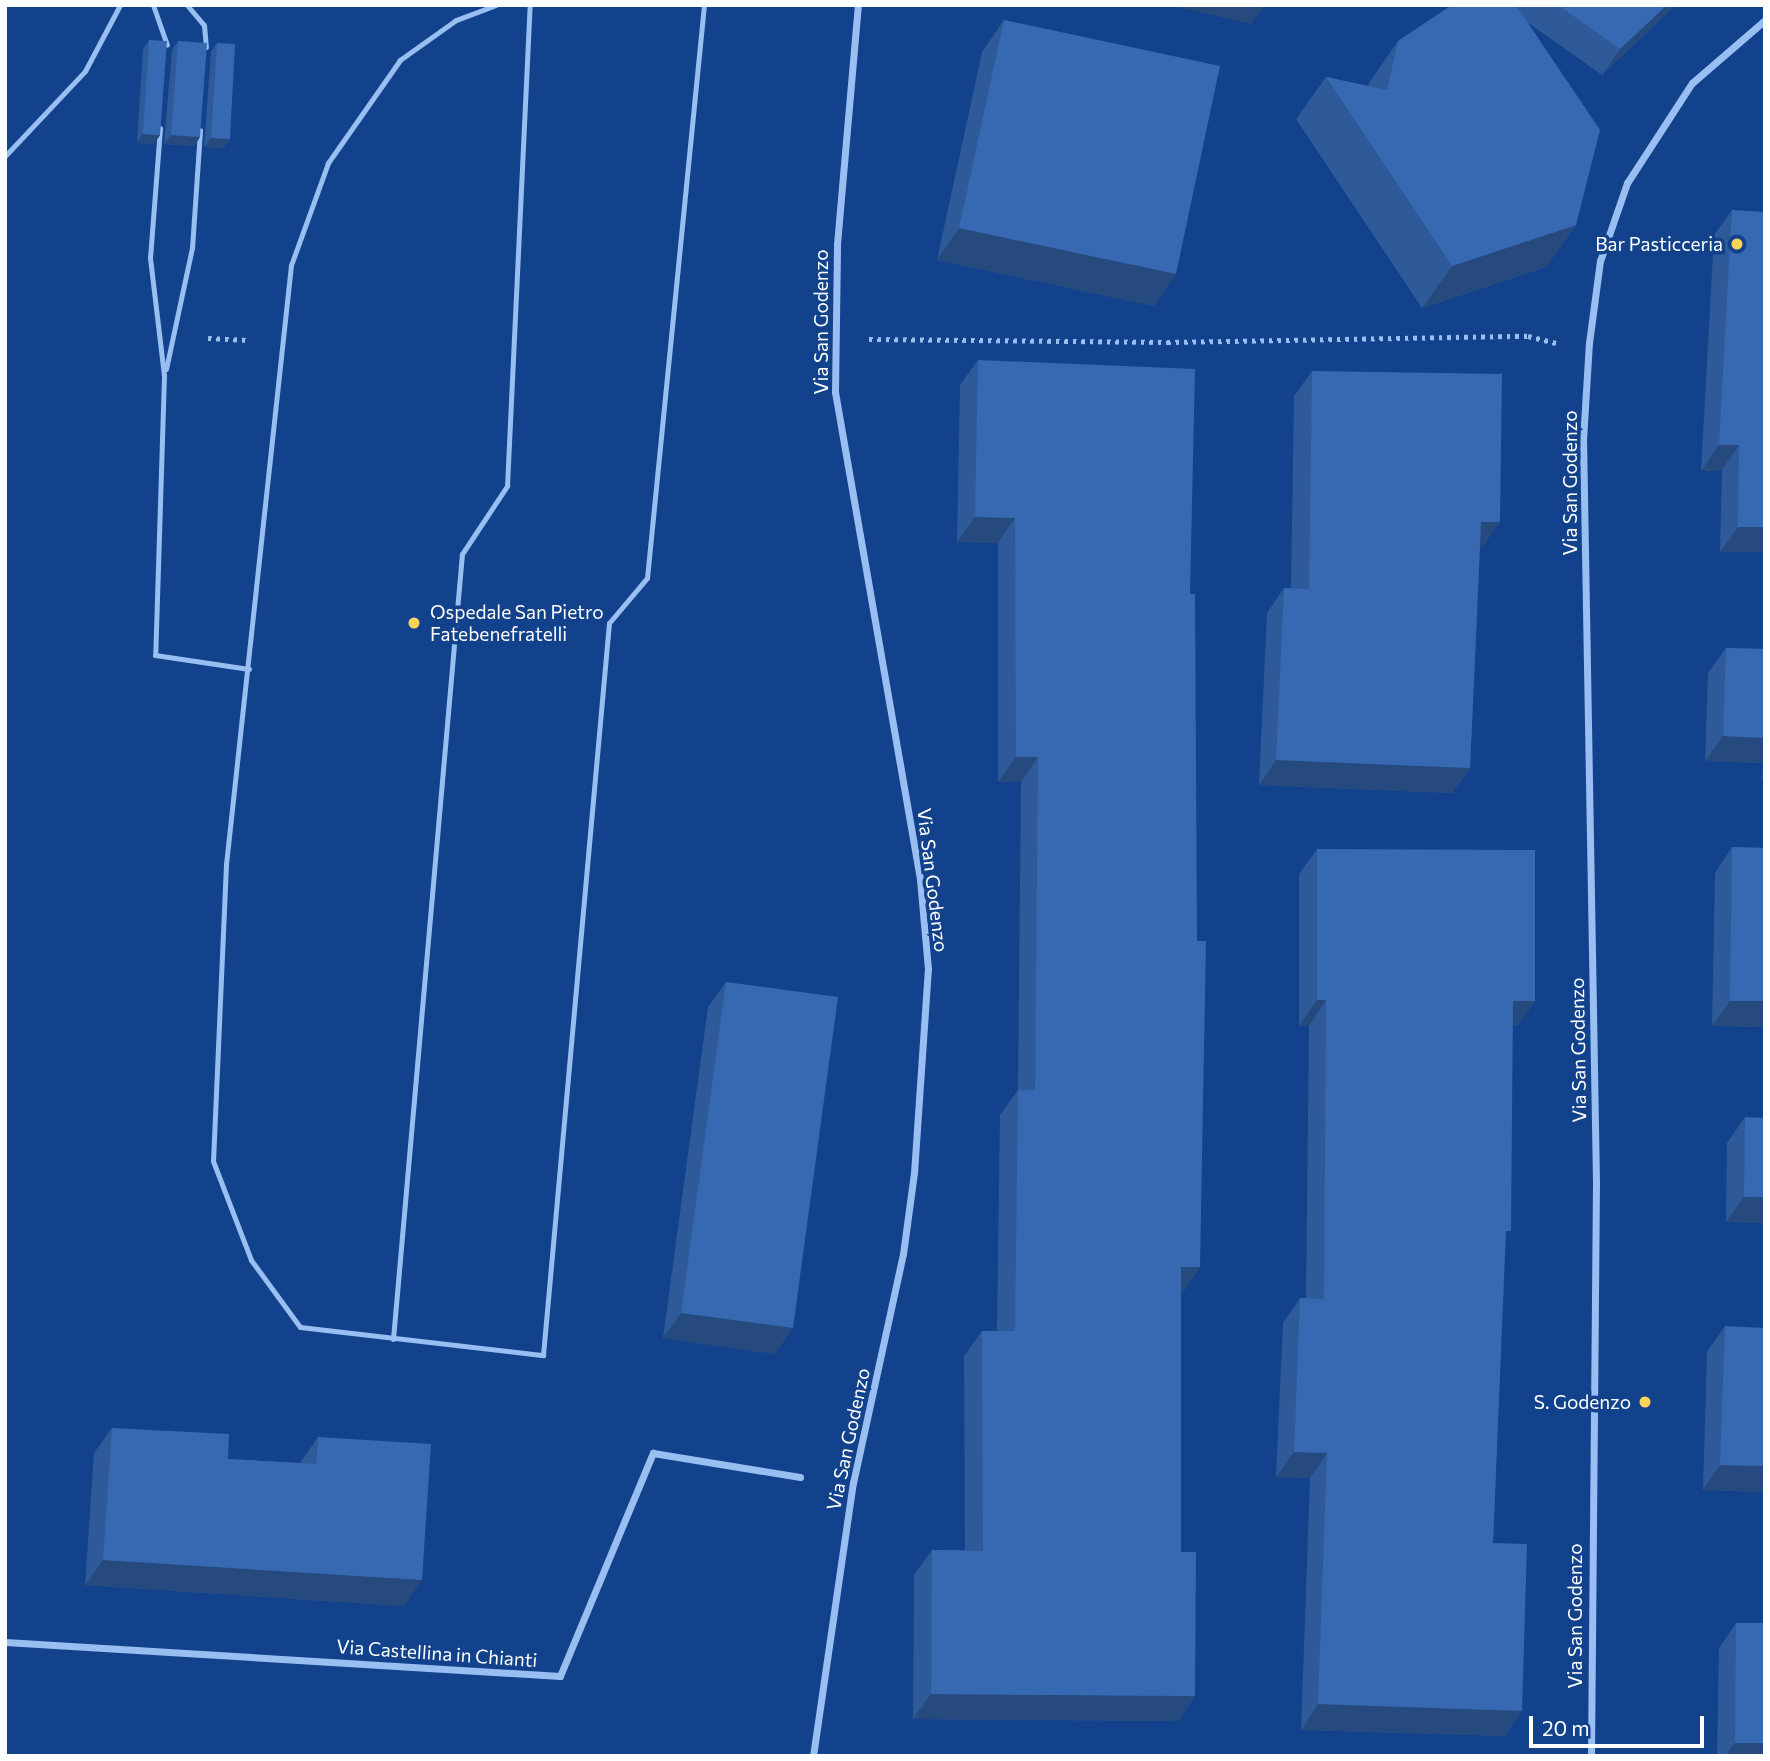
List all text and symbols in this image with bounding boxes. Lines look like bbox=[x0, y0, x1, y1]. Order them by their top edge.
place label: Bar Pasticceria bbox=[1595, 233, 1723, 255]
marker: Bar Pasticceria bbox=[1729, 236, 1745, 252]
street label: Via San Godenzo bbox=[810, 249, 832, 395]
street label: Via San Godenzo bbox=[1559, 410, 1581, 556]
place label: Ospedale San Pietro Fatebenefratelli bbox=[430, 601, 604, 645]
marker: Ospedale San Pietro Fatebenefratelli bbox=[404, 613, 424, 633]
street label: Via San Godenzo bbox=[913, 807, 953, 953]
street label: Via San Godenzo bbox=[1565, 977, 1591, 1123]
street label: Via San Godenzo bbox=[822, 1366, 874, 1512]
place label: S. Godenzo bbox=[1534, 1391, 1631, 1413]
marker: S. Godenzo bbox=[1637, 1394, 1653, 1410]
street label: Via San Godenzo bbox=[1564, 1543, 1586, 1689]
street label: Via Castellina in Chianti bbox=[336, 1635, 538, 1671]
scale bar bbox=[1532, 1702, 1707, 1746]
text: 20 m bbox=[1542, 1715, 1590, 1740]

